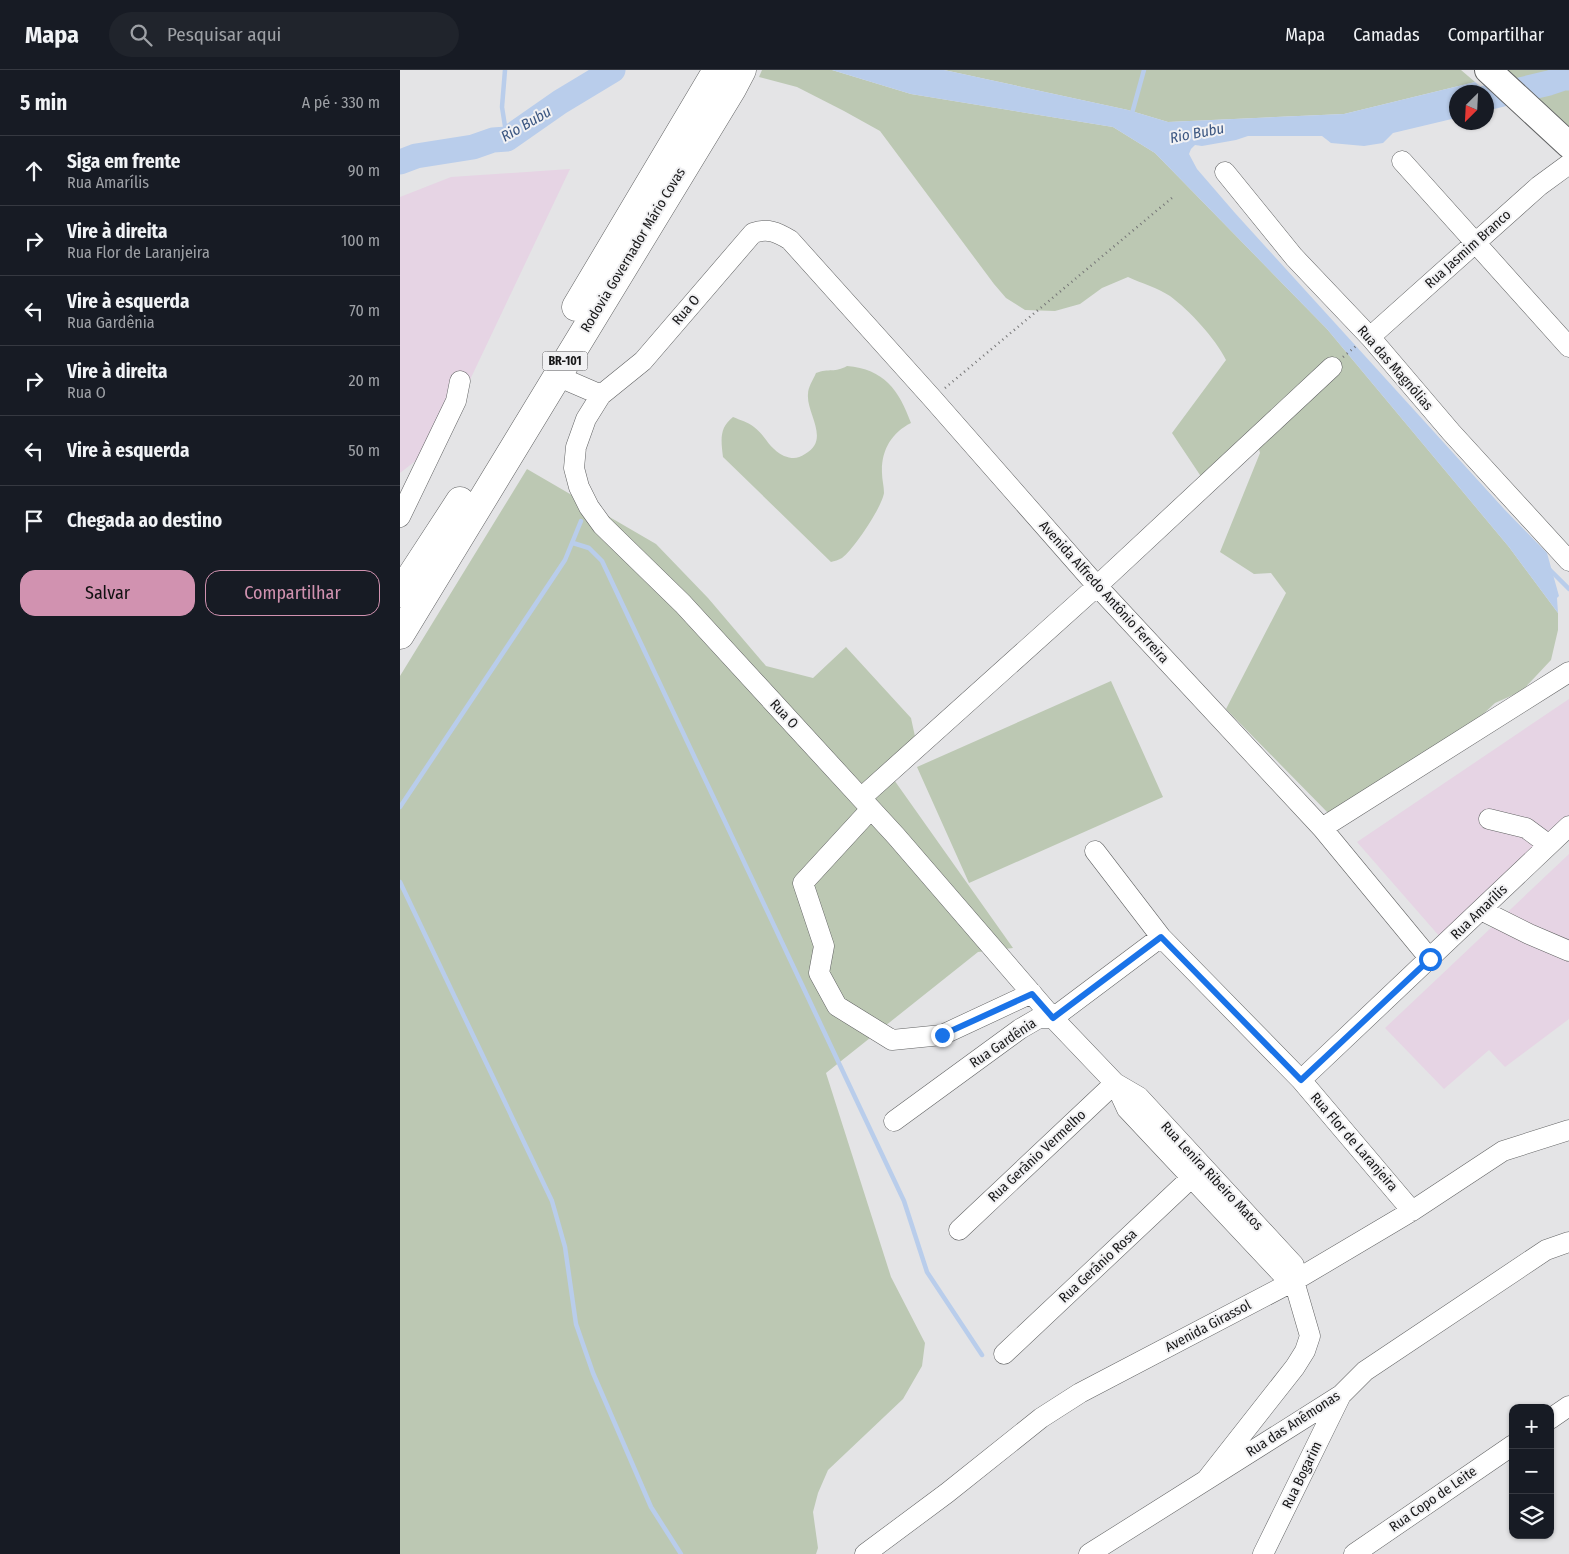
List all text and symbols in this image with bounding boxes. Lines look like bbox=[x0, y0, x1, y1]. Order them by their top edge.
search box bbox=[109, 12, 459, 57]
text: Mapa bbox=[25, 21, 79, 49]
icon: search bbox=[127, 21, 155, 49]
text: Pesquisar aqui bbox=[167, 23, 281, 46]
text: Mapa bbox=[1285, 24, 1325, 46]
text: Camadas bbox=[1353, 24, 1420, 46]
text: Compartilhar bbox=[1448, 24, 1544, 46]
north arrow bbox=[1449, 85, 1494, 130]
text: 5 min bbox=[20, 90, 67, 116]
text: A pé · 330 m bbox=[302, 93, 380, 112]
water label: Rio Bubu bbox=[498, 102, 554, 146]
water label: Rio Bubu bbox=[1168, 119, 1226, 147]
text: Siga em frente bbox=[67, 150, 181, 173]
icon: ahead bbox=[20, 157, 48, 185]
text: 90 m bbox=[348, 161, 380, 180]
street label: Rodovia Governador Mário Covas bbox=[577, 165, 689, 335]
text: Rua Amarílis bbox=[67, 173, 149, 192]
street label: Rua Jasmim Branco bbox=[1422, 206, 1514, 292]
text: Vire à direita bbox=[67, 220, 168, 243]
icon: right bbox=[20, 227, 48, 255]
text: 100 m bbox=[341, 231, 380, 250]
text: Rua Flor de Laranjeira bbox=[67, 243, 210, 262]
text: Vire à esquerda bbox=[67, 290, 189, 313]
street label: Rua O bbox=[669, 291, 704, 328]
icon: left bbox=[20, 297, 48, 325]
text: 70 m bbox=[349, 301, 380, 320]
text: Rua Gardênia bbox=[67, 313, 155, 332]
street label: Rua das Magnólias bbox=[1354, 322, 1436, 414]
road number: BR-101 bbox=[542, 352, 588, 370]
text: Vire à direita bbox=[67, 360, 168, 383]
icon: right bbox=[20, 367, 48, 395]
text: 20 m bbox=[349, 371, 380, 390]
text: Rua O bbox=[67, 383, 106, 402]
icon: left bbox=[20, 437, 48, 465]
text: Vire à esquerda bbox=[67, 439, 189, 462]
text: 50 m bbox=[348, 441, 380, 460]
icon: arrive bbox=[20, 507, 48, 535]
text: Chegada ao destino bbox=[67, 509, 222, 532]
street label: Avenida Alfredo Antônio Ferreira bbox=[1036, 517, 1173, 667]
button: Salvar bbox=[20, 570, 195, 616]
button: Compartilhar bbox=[205, 570, 380, 616]
street label: Rua O bbox=[766, 696, 802, 732]
street label: Rua Amarílis bbox=[1447, 881, 1511, 943]
route start bbox=[1419, 948, 1442, 971]
street label: Rua Gardênia bbox=[966, 1014, 1040, 1071]
route end bbox=[931, 1024, 954, 1047]
street label: Rua Flor de Laranjeira bbox=[1307, 1089, 1401, 1195]
street label: Rua Gerânio Vermelho bbox=[985, 1106, 1089, 1206]
street label: Rua Lenira Ribeiro Matos bbox=[1157, 1118, 1267, 1234]
street label: Rua Gerânio Rosa bbox=[1055, 1225, 1141, 1306]
street label: Avenida Girassol bbox=[1162, 1296, 1254, 1356]
street label: Rua das Anêmonas bbox=[1243, 1387, 1343, 1461]
map controls bbox=[1509, 1404, 1554, 1539]
button: + bbox=[1509, 1404, 1554, 1449]
street label: Rua Bogarim bbox=[1278, 1439, 1326, 1511]
button: − bbox=[1509, 1449, 1554, 1494]
street label: Rua Copo de Leite bbox=[1386, 1463, 1480, 1535]
button: layers bbox=[1509, 1494, 1554, 1539]

